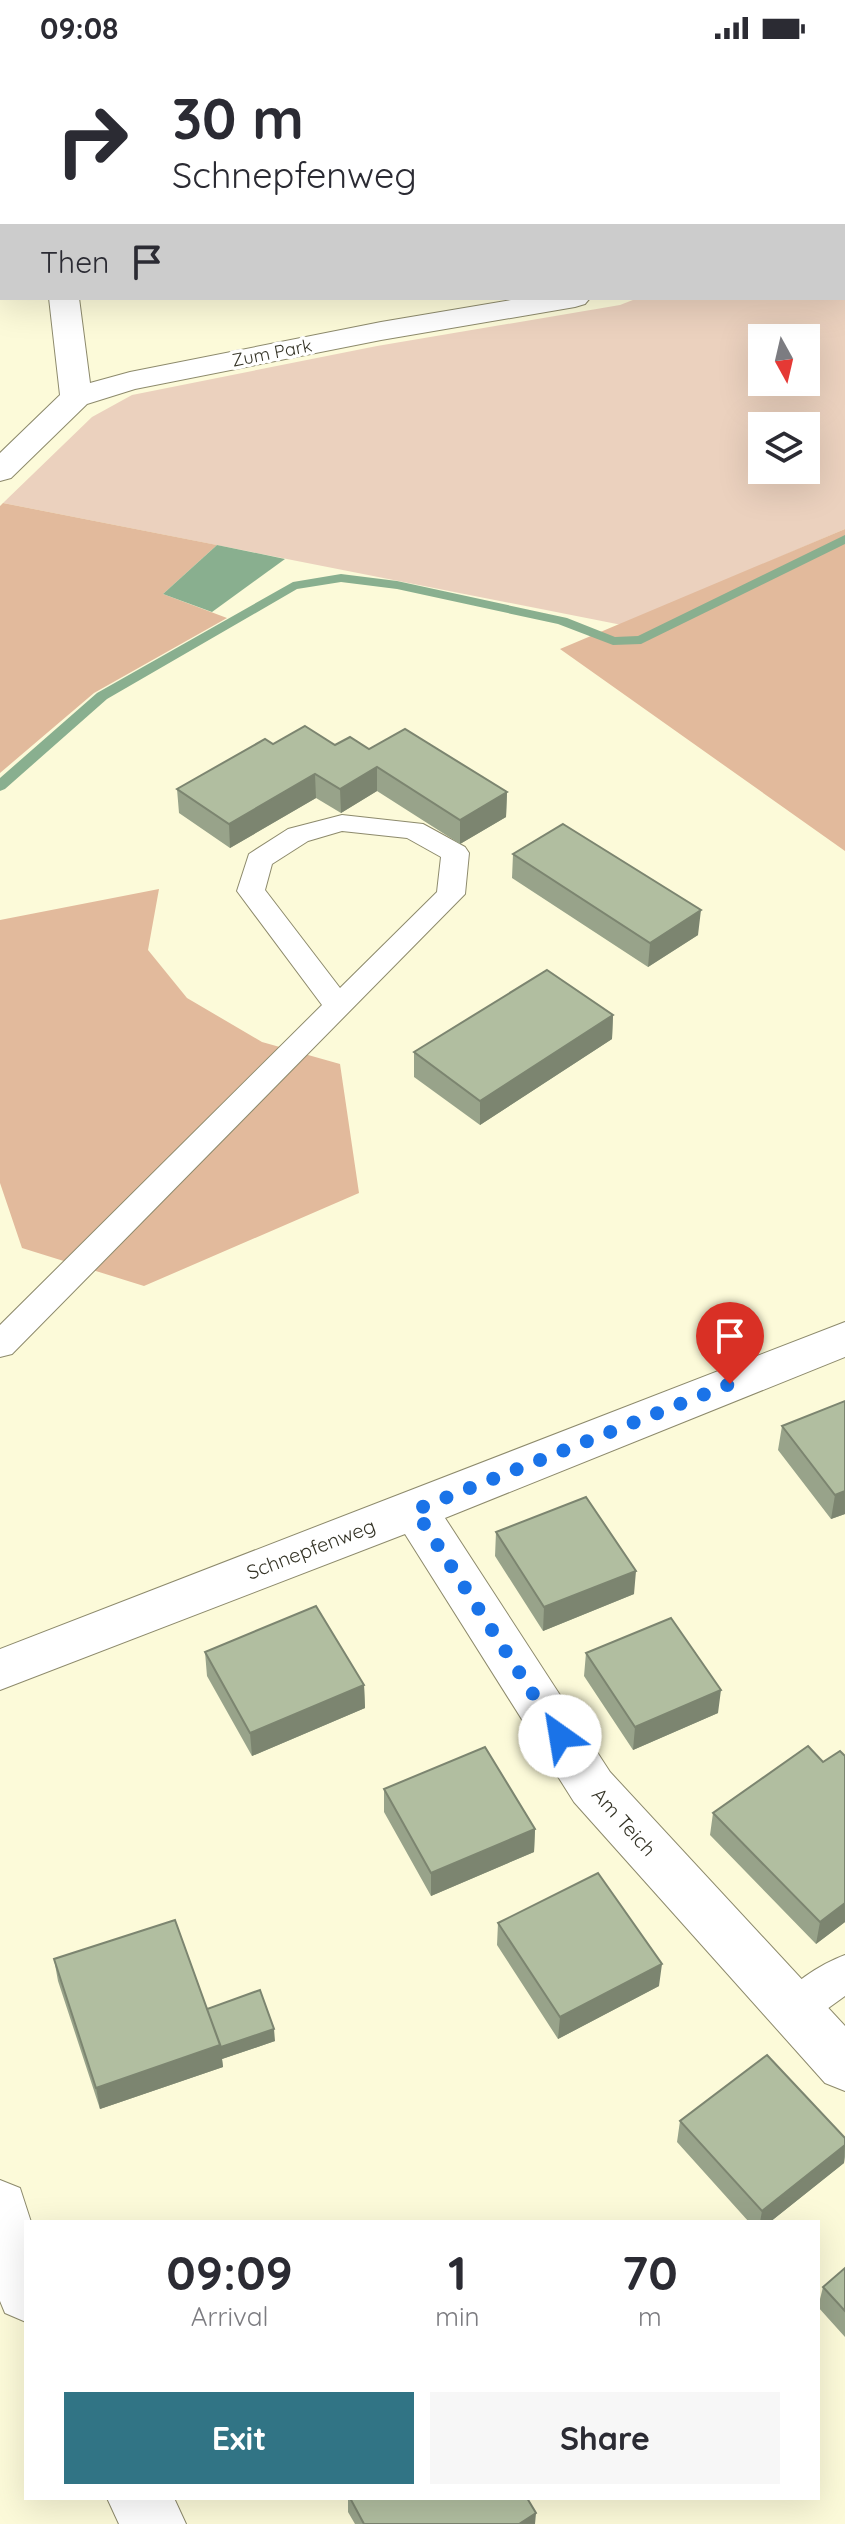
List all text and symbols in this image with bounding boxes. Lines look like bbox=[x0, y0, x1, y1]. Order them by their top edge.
text: 09:08 bbox=[40, 9, 119, 47]
text: 30 m bbox=[172, 83, 304, 153]
icon: right bbox=[40, 88, 144, 192]
text: Schnepfenweg bbox=[172, 152, 417, 197]
icon: arrive bbox=[125, 240, 169, 284]
text: Then bbox=[40, 243, 109, 281]
north arrow bbox=[748, 324, 820, 396]
map controls bbox=[748, 324, 820, 484]
street label: Zum Park bbox=[230, 333, 314, 372]
button: layers bbox=[748, 412, 820, 484]
pin bbox=[696, 1302, 764, 1384]
icon: arrive bbox=[708, 1314, 752, 1358]
street label: Schnepfenweg bbox=[243, 1512, 379, 1585]
position arrow bbox=[518, 1694, 602, 1778]
street label: Am Teich bbox=[587, 1782, 662, 1861]
text: 09:09 bbox=[166, 2242, 293, 2302]
text: 1 bbox=[448, 2242, 467, 2302]
text: 70 bbox=[622, 2242, 678, 2302]
text: Arrival bbox=[191, 2300, 269, 2333]
text: min bbox=[435, 2300, 480, 2333]
text: m bbox=[638, 2300, 662, 2333]
button: Exit bbox=[64, 2392, 414, 2484]
button: Share bbox=[430, 2392, 780, 2484]

